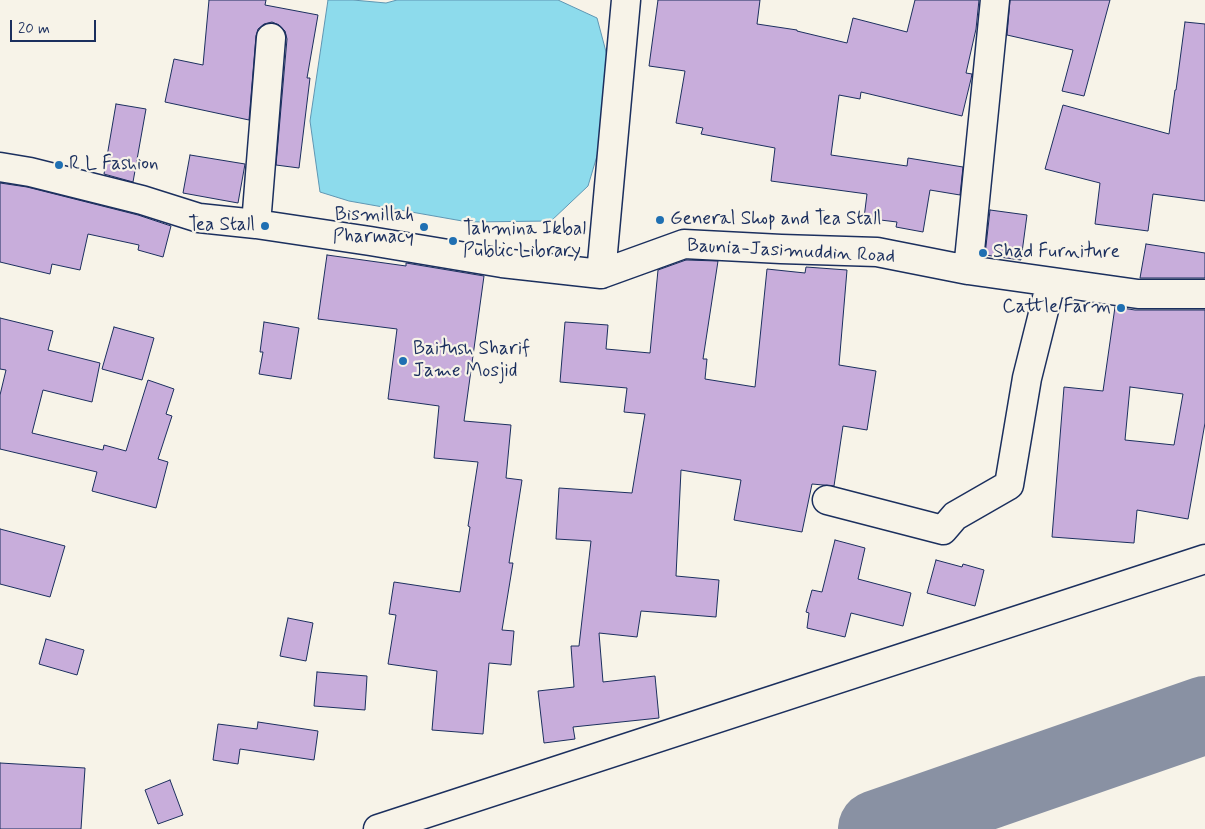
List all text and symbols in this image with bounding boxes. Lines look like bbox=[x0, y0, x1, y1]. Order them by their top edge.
scale bar bbox=[12, 10, 99, 42]
text: 20 m bbox=[18, 19, 50, 39]
place label: R L Fashion bbox=[69, 154, 159, 176]
marker: R L Fashion bbox=[53, 159, 65, 171]
place label: Bismillah Pharmacy bbox=[333, 205, 414, 249]
place label: General Shop and Tea Stall bbox=[670, 209, 882, 231]
marker: General Shop and Tea Stall bbox=[654, 214, 666, 226]
place label: Tea Stall bbox=[188, 215, 255, 237]
place label: Tahmina Ikbal Public Library bbox=[463, 219, 586, 263]
marker: Tea Stall bbox=[259, 220, 271, 232]
marker: Bismillah Pharmacy bbox=[418, 221, 430, 233]
marker: Tahmina Ikbal Public Library bbox=[447, 235, 459, 247]
street label: Baunia-Jasimuddin Road bbox=[686, 235, 896, 269]
place label: Shad Furniture bbox=[993, 242, 1120, 264]
marker: Shad Furniture bbox=[977, 247, 989, 259]
place label: Cattle Farm bbox=[1002, 297, 1111, 319]
marker: Cattle Farm bbox=[1115, 302, 1127, 314]
place label: Baitush Sharif Jame Mosjid bbox=[413, 339, 530, 383]
marker: Baitush Sharif Jame Mosjid bbox=[397, 355, 409, 367]

